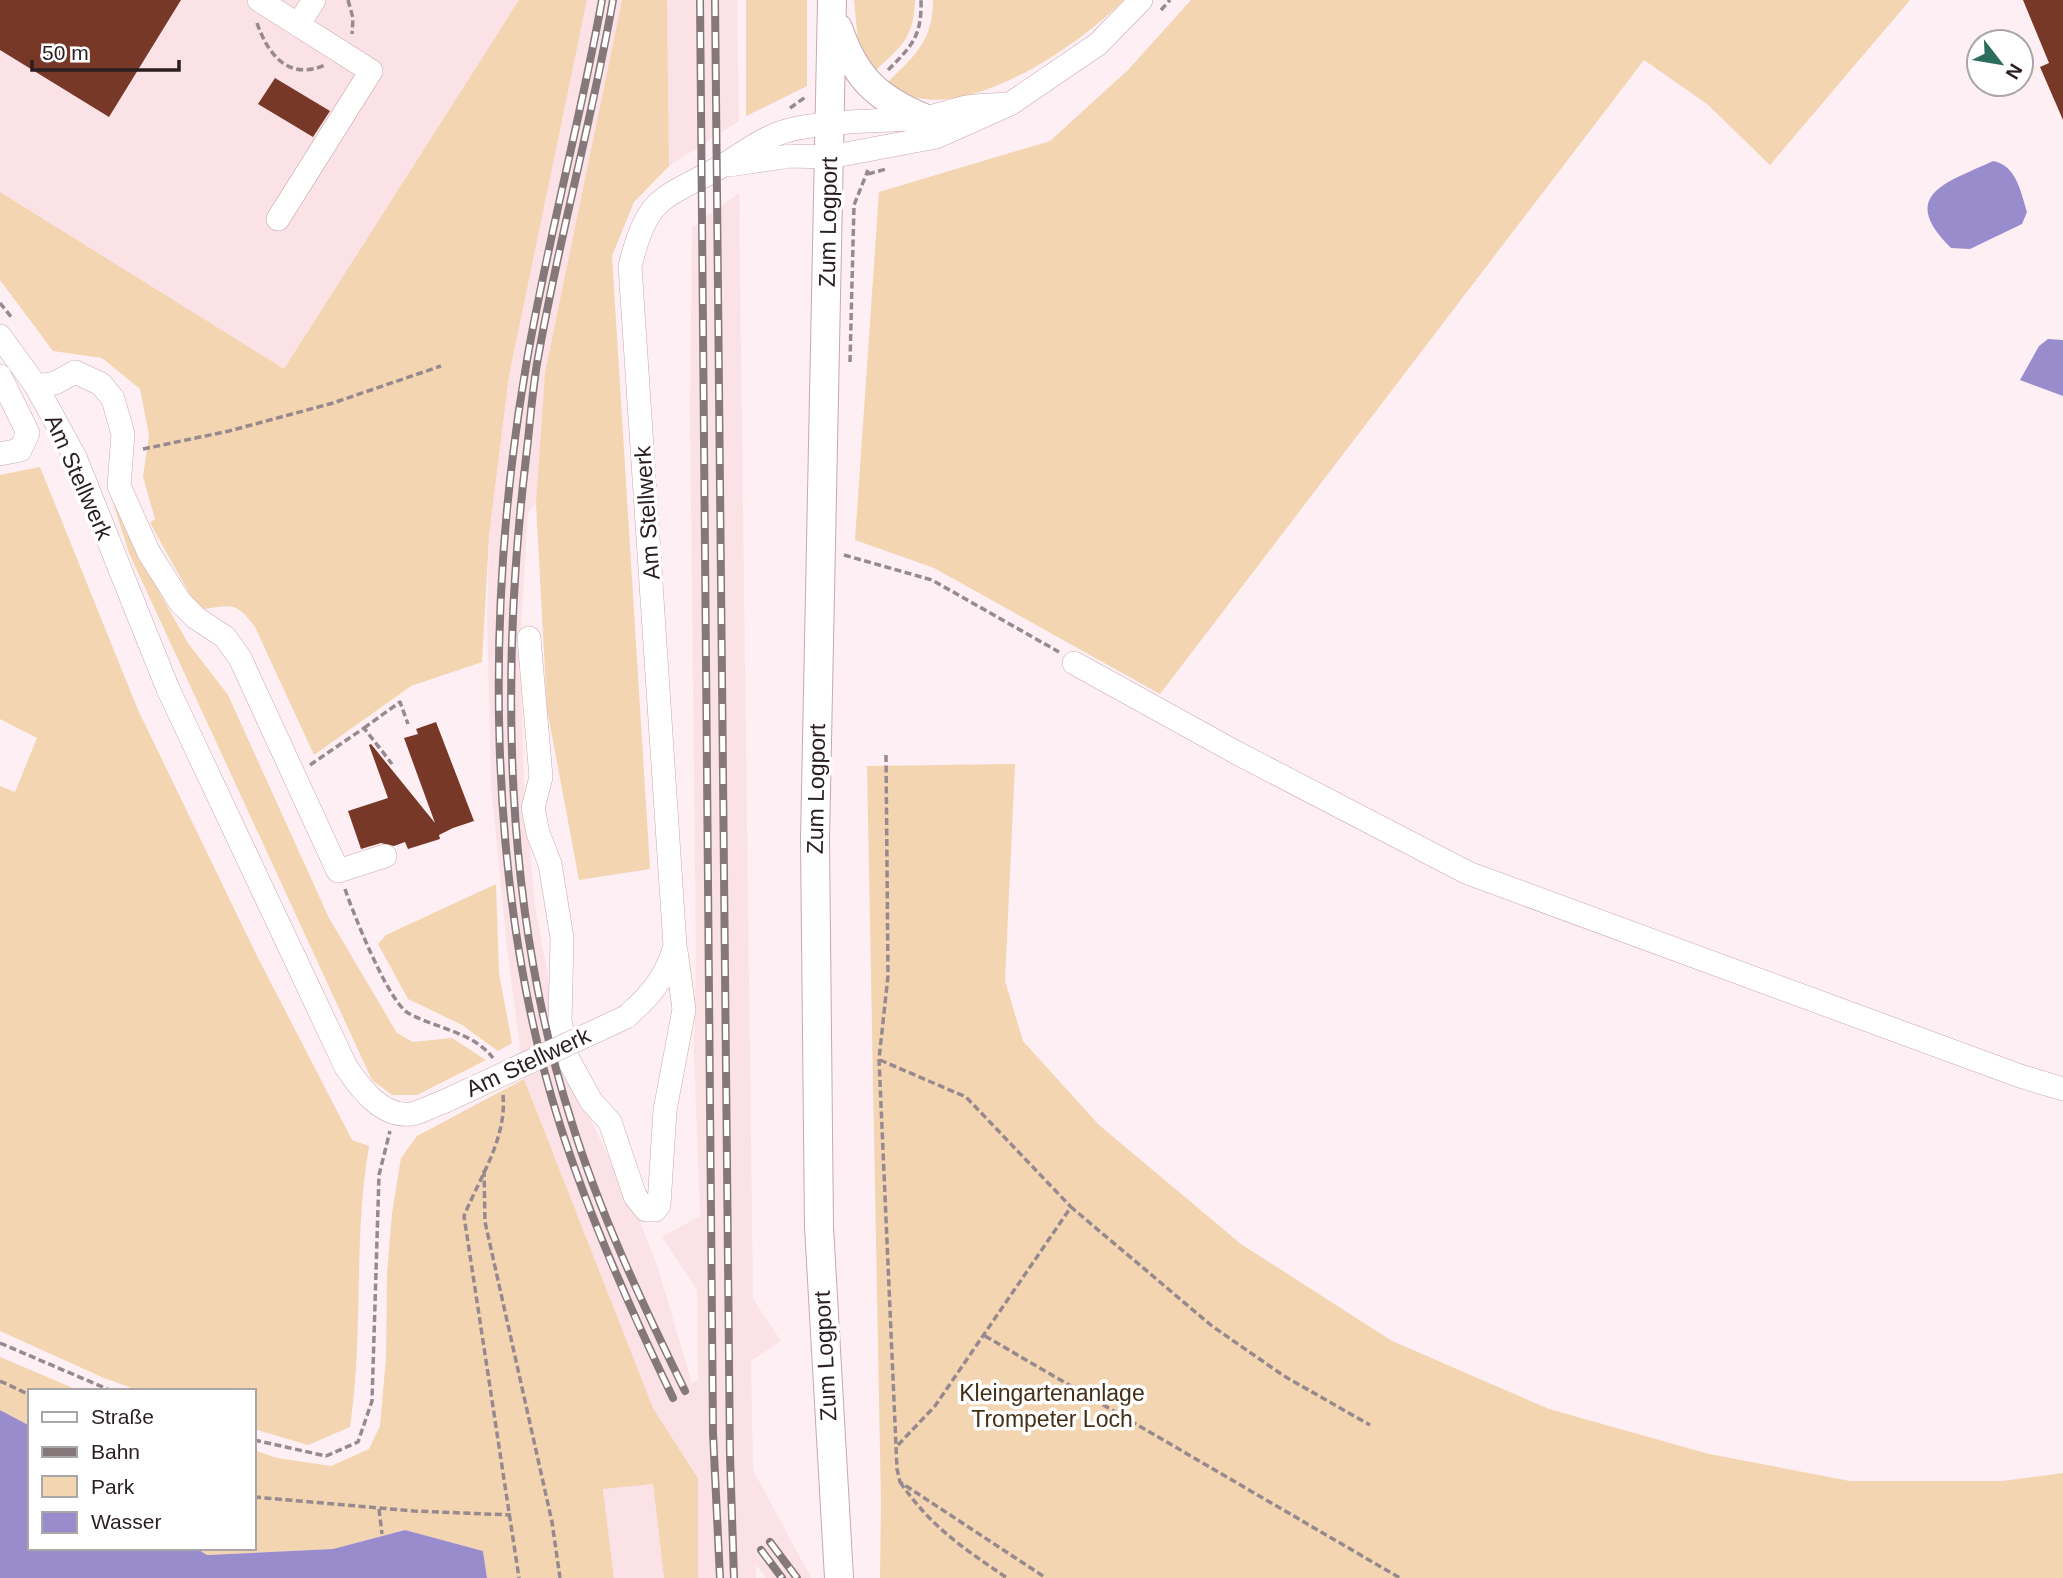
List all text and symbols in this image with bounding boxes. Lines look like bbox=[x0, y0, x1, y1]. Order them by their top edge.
scale bar bbox=[32, 28, 178, 72]
north arrow bbox=[1965, 28, 2035, 98]
text: 50 m bbox=[42, 41, 89, 64]
text: N bbox=[2002, 60, 2027, 83]
street label: Zum Logport bbox=[814, 156, 842, 287]
street label: Am Stellwerk bbox=[40, 410, 118, 544]
street label: Am Stellwerk bbox=[629, 445, 665, 581]
street label: Zum Logport bbox=[802, 723, 830, 854]
street label: Am Stellwerk bbox=[462, 1022, 595, 1102]
street label: Zum Logport bbox=[809, 1290, 841, 1422]
park label: Kleingartenanlage Trompeter Loch bbox=[959, 1380, 1145, 1432]
legend bbox=[28, 1389, 256, 1550]
text: Straße bbox=[91, 1405, 154, 1428]
text: Bahn bbox=[91, 1440, 140, 1463]
text: Park bbox=[91, 1475, 135, 1498]
text: Wasser bbox=[91, 1510, 161, 1533]

